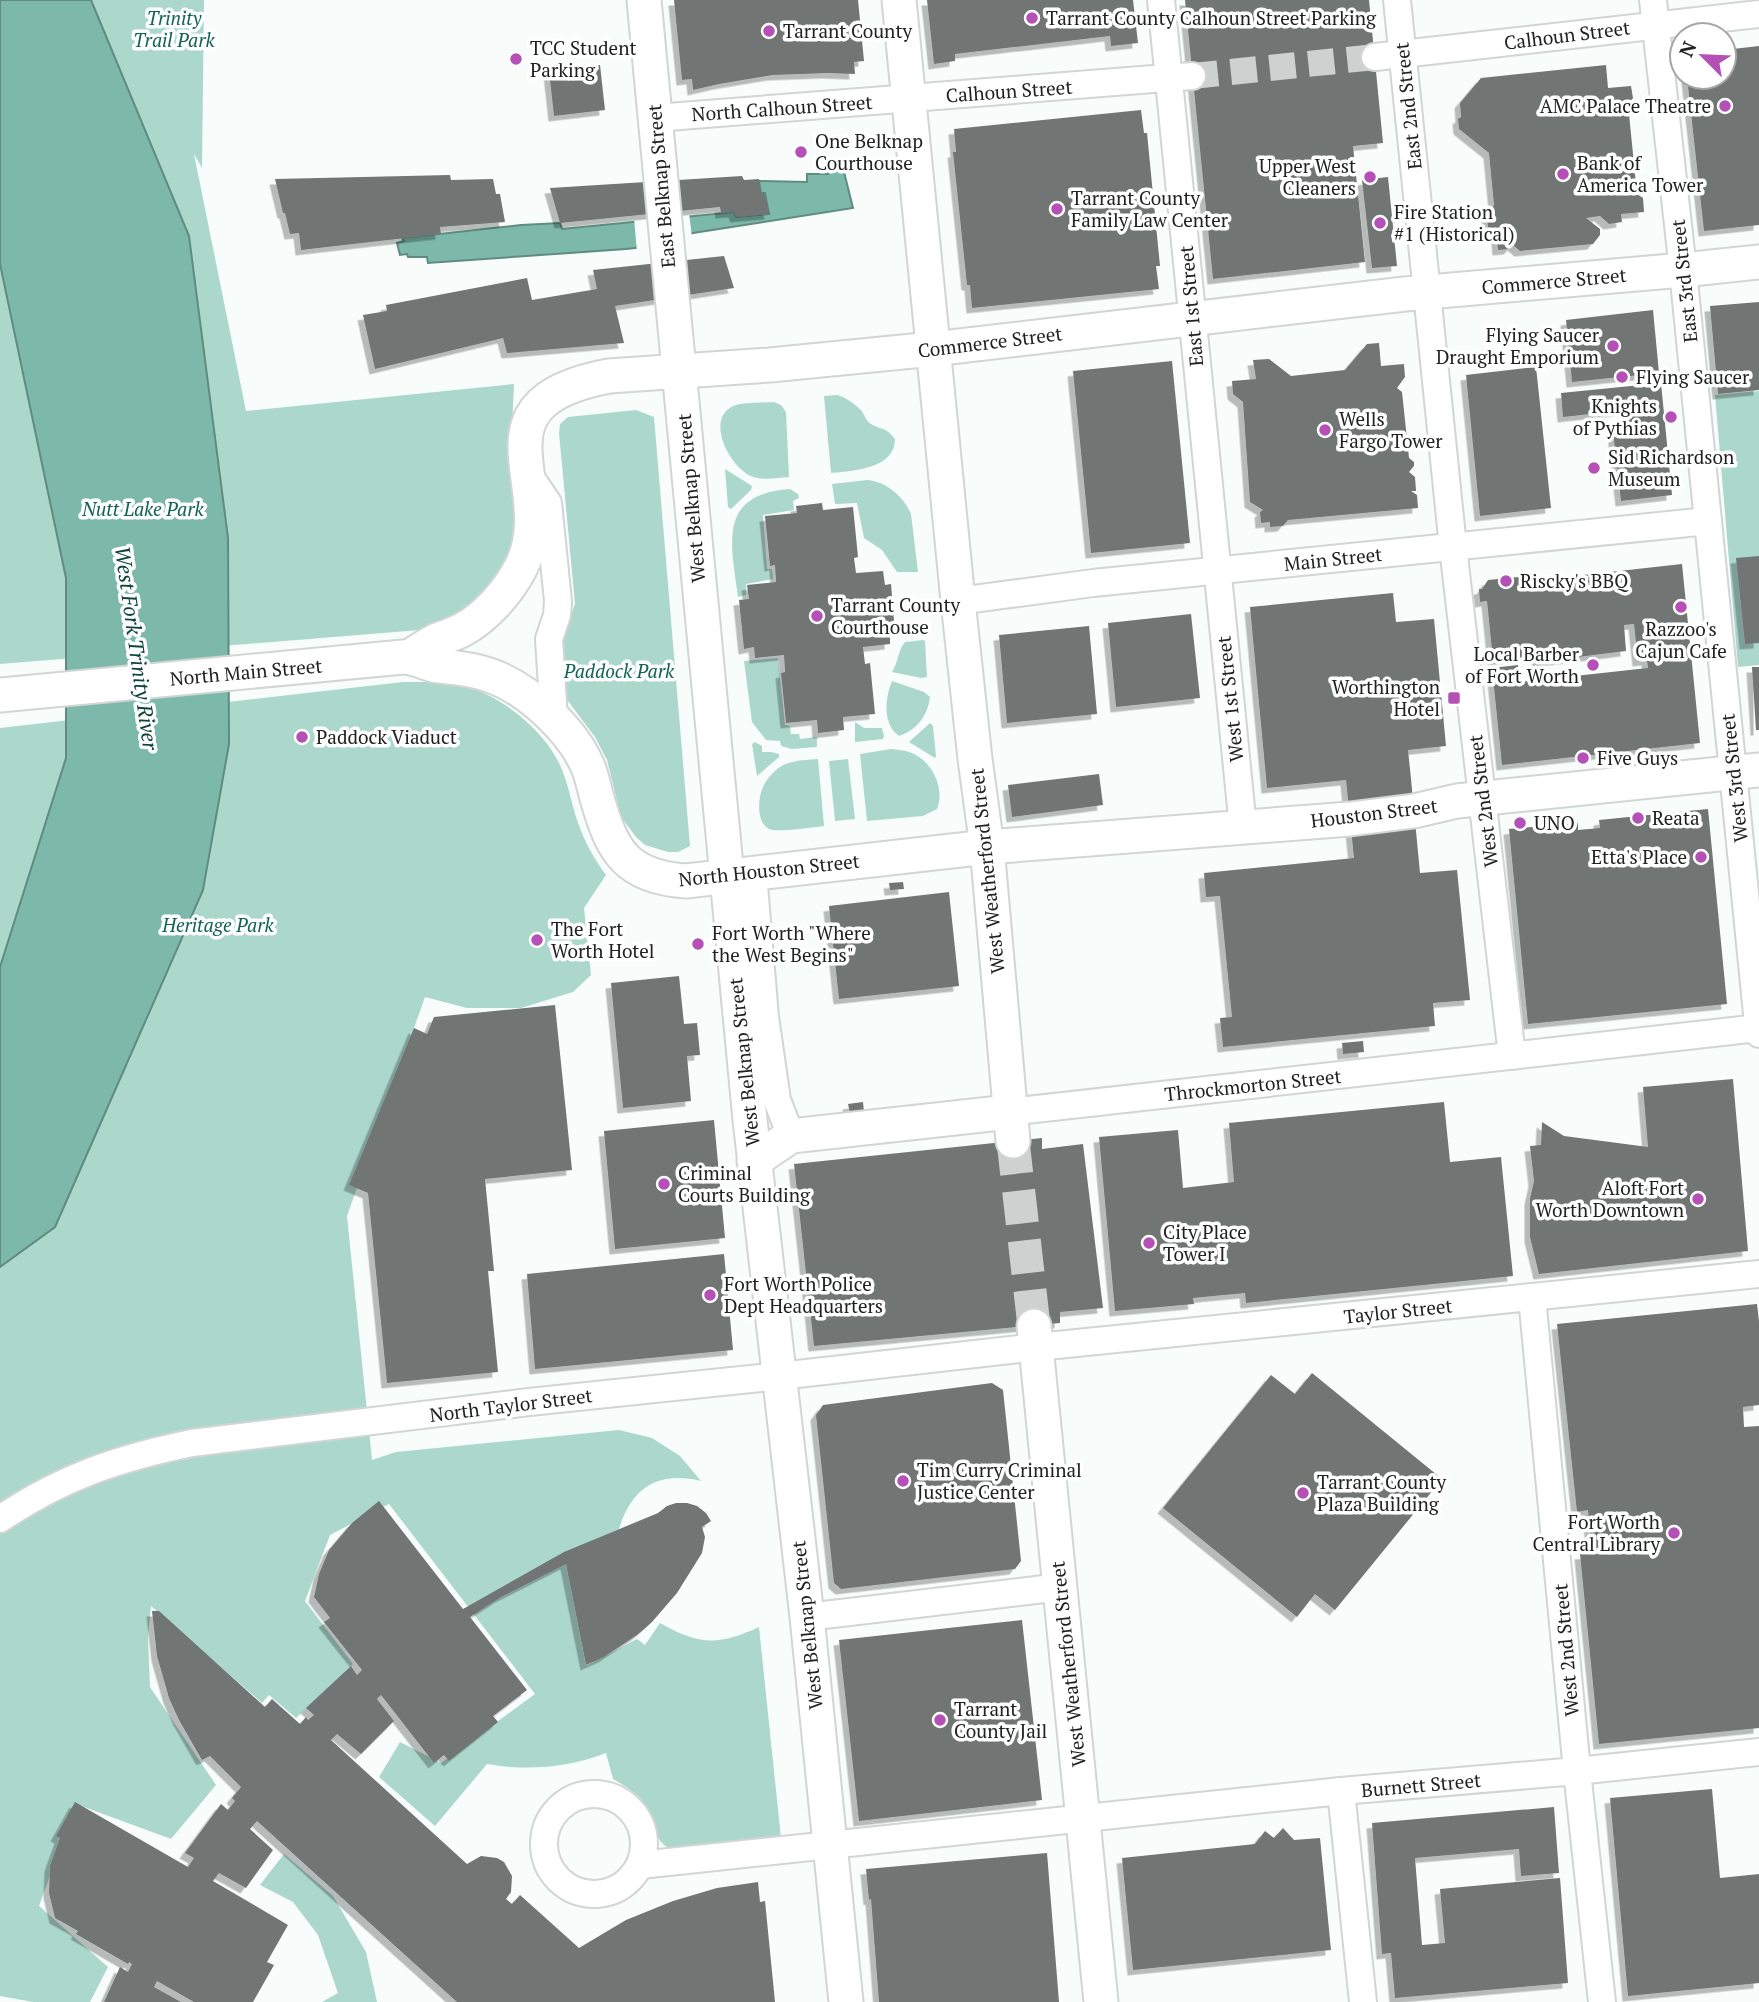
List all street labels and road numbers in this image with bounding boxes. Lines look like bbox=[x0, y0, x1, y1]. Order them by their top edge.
street label: Calhoun Street bbox=[1503, 14, 1631, 55]
street label: East 2nd Street bbox=[1388, 41, 1427, 171]
street label: Calhoun Street bbox=[945, 74, 1073, 107]
street label: North Calhoun Street bbox=[691, 89, 873, 126]
street label: East Belknap Street bbox=[641, 103, 680, 269]
street label: East 3rd Street bbox=[1665, 218, 1702, 344]
street label: East 1st Street bbox=[1173, 245, 1208, 368]
street label: Commerce Street bbox=[1480, 262, 1627, 299]
street label: Commerce Street bbox=[916, 320, 1064, 363]
street label: West Belknap Street bbox=[671, 412, 710, 584]
street label: Main Street bbox=[1283, 541, 1383, 576]
street label: West 1st Street bbox=[1210, 635, 1249, 763]
street label: North Main Street bbox=[169, 652, 323, 691]
street label: West 3rd Street bbox=[1714, 712, 1753, 844]
street label: West 2nd Street bbox=[1462, 733, 1503, 869]
street label: West Weatherford Street bbox=[963, 767, 1010, 975]
street label: Houston Street bbox=[1309, 792, 1439, 833]
street label: North Houston Street bbox=[677, 848, 861, 891]
street label: West Belknap Street bbox=[722, 976, 765, 1148]
street label: Throckmorton Street bbox=[1163, 1063, 1343, 1106]
street label: Taylor Street bbox=[1342, 1292, 1454, 1329]
street label: North Taylor Street bbox=[428, 1382, 594, 1427]
street label: West Belknap Street bbox=[785, 1539, 828, 1711]
street label: West Weatherford Street bbox=[1044, 1560, 1091, 1768]
street label: West 2nd Street bbox=[1547, 1583, 1584, 1717]
street label: Burnett Street bbox=[1360, 1767, 1482, 1802]

